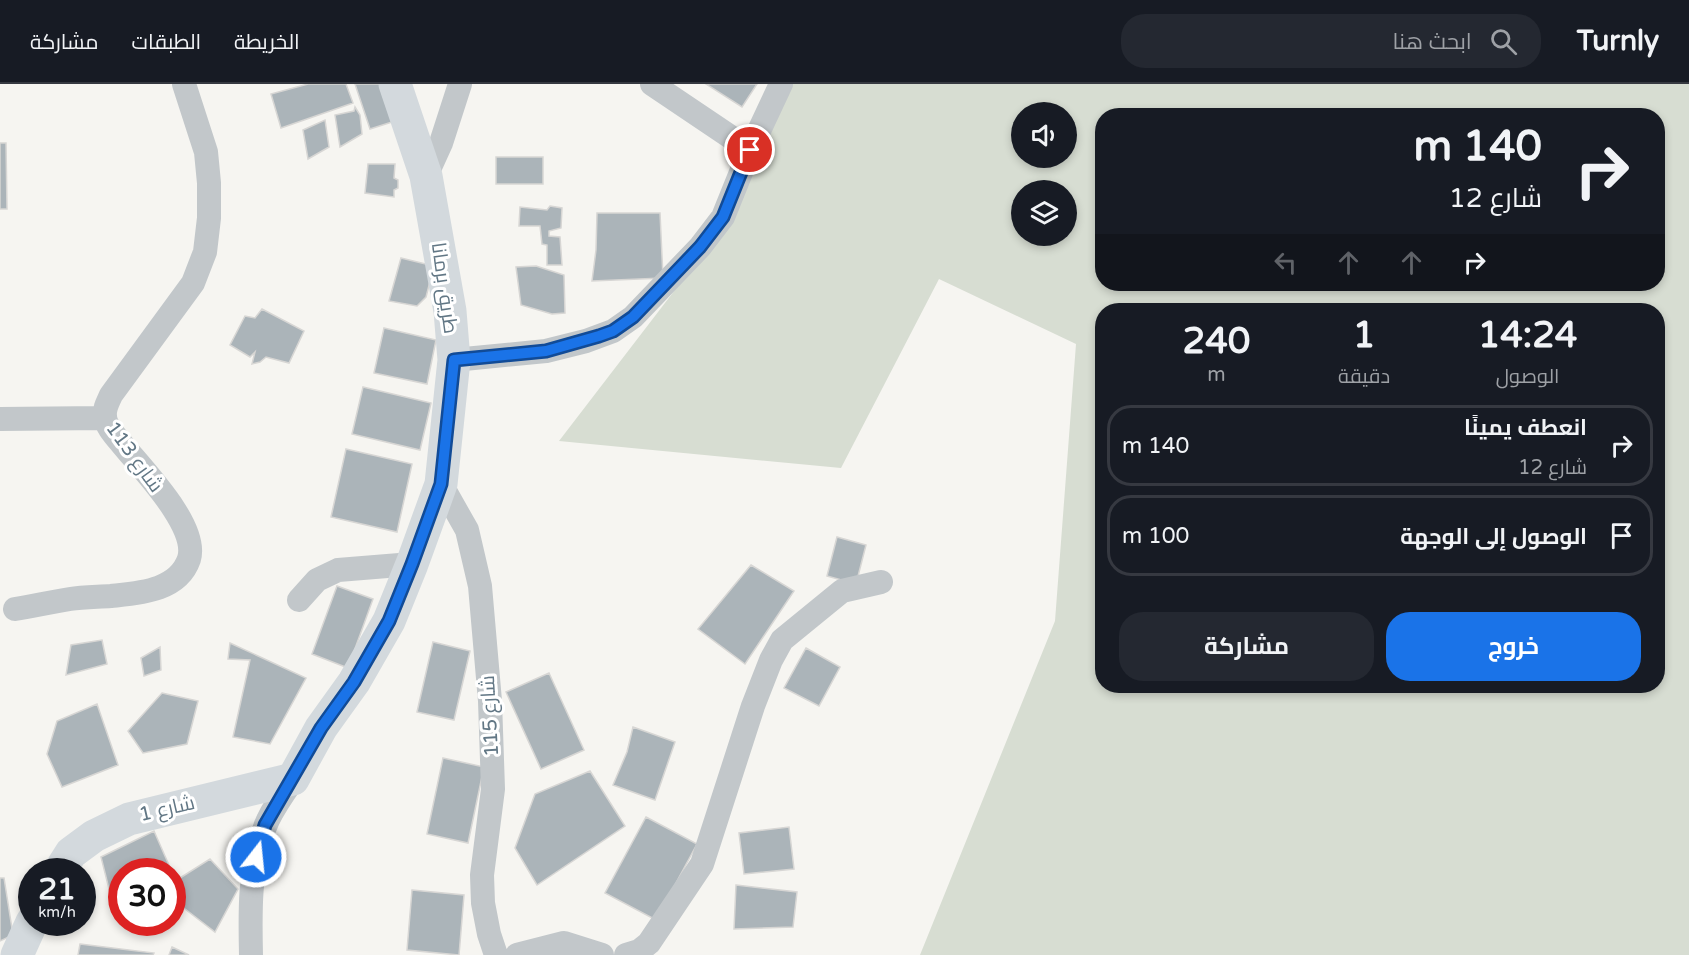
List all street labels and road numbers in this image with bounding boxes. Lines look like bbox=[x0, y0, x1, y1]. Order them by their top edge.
street label: طريق برمانا bbox=[426, 241, 462, 335]
street label: شارع 113 bbox=[99, 417, 168, 498]
street label: شارع 115 bbox=[476, 675, 505, 757]
street label: شارع 1 bbox=[137, 791, 197, 828]

